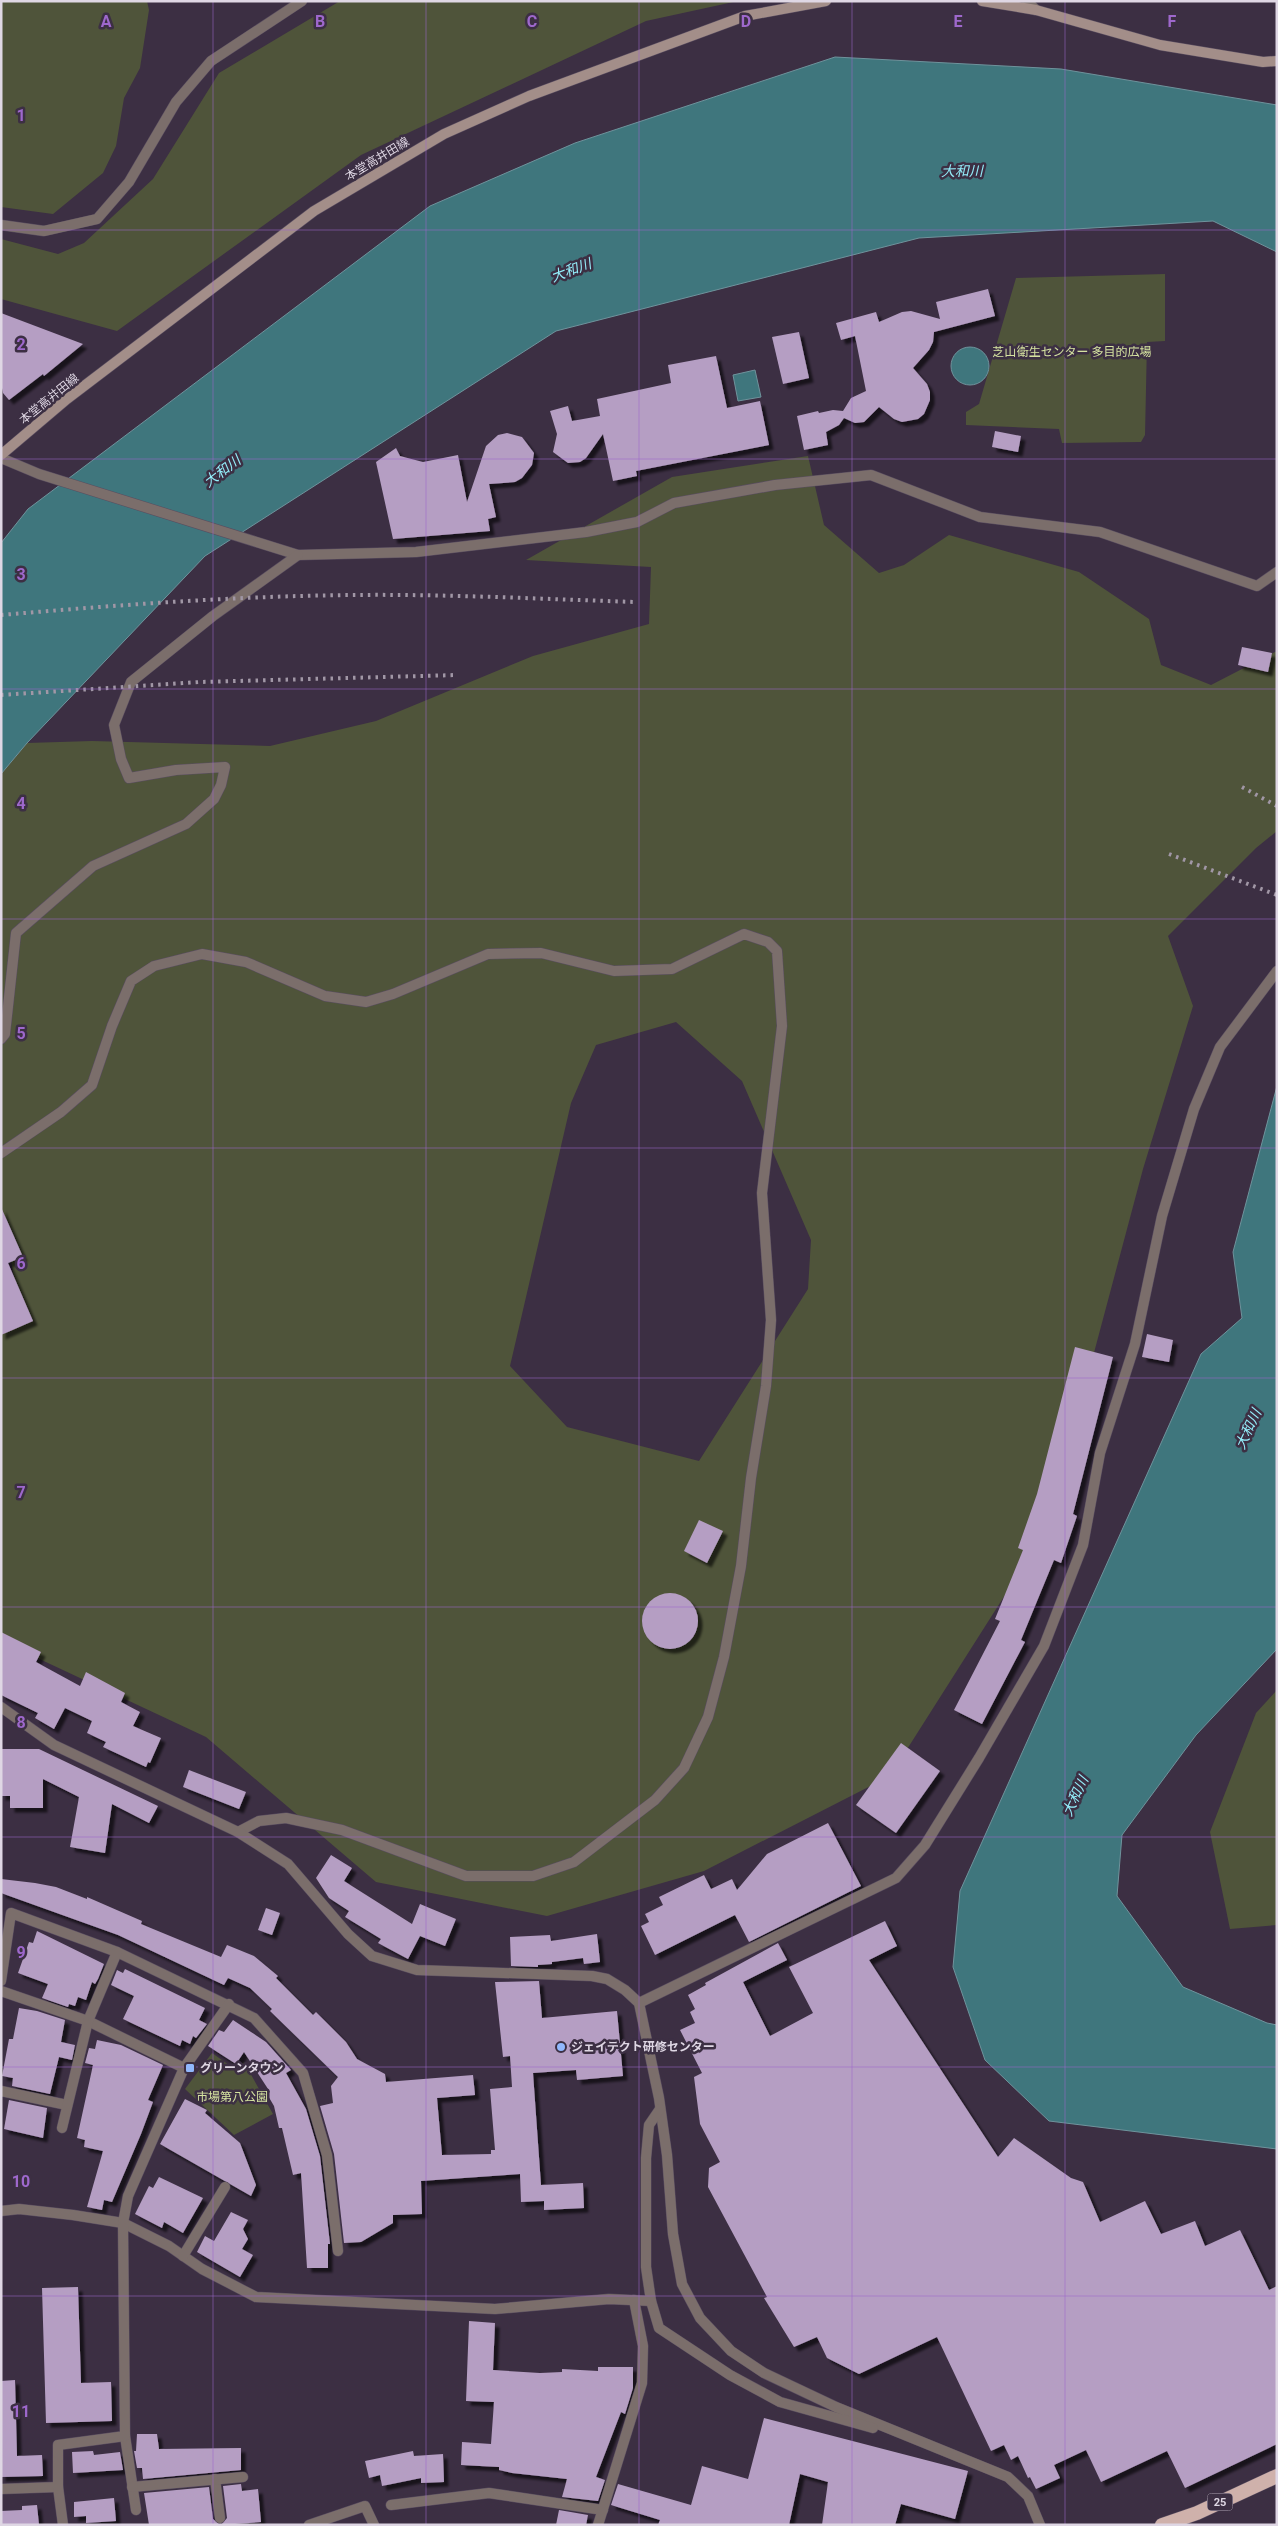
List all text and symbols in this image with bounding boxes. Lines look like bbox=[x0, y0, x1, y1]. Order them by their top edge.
text: A bbox=[101, 12, 112, 31]
text: B bbox=[315, 12, 325, 31]
text: C bbox=[527, 12, 537, 31]
text: D bbox=[741, 12, 751, 31]
text: E bbox=[954, 12, 963, 31]
text: F bbox=[1168, 12, 1177, 31]
text: 1 bbox=[16, 106, 26, 125]
street label: 本堂高井田線 bbox=[343, 134, 411, 184]
water label: 大和川 bbox=[941, 163, 985, 179]
water label: 大和川 bbox=[549, 255, 595, 285]
text: 2 bbox=[16, 335, 26, 354]
park label: 芝山衛生センター 多目的広場 bbox=[993, 345, 1151, 359]
street label: 本堂高井田線 bbox=[17, 371, 81, 427]
water label: 大和川 bbox=[200, 451, 245, 490]
text: 3 bbox=[16, 565, 26, 584]
text: 4 bbox=[16, 794, 26, 813]
text: 5 bbox=[16, 1024, 26, 1043]
text: 6 bbox=[16, 1254, 26, 1273]
water label: 大和川 bbox=[1232, 1405, 1265, 1451]
text: 7 bbox=[16, 1483, 26, 1502]
text: 8 bbox=[16, 1713, 26, 1732]
water label: 大和川 bbox=[1059, 1772, 1092, 1818]
text: 9 bbox=[16, 1943, 26, 1962]
place label: ジェイテクト研修センター bbox=[571, 2040, 715, 2054]
marker: ジェイテクト研修センター bbox=[555, 2041, 567, 2053]
place label: グリーンタウン bbox=[200, 2061, 283, 2075]
marker: グリーンタウン bbox=[184, 2062, 196, 2074]
park label: 市場第八公園 bbox=[196, 2090, 268, 2104]
text: 10 bbox=[12, 2172, 30, 2191]
text: 11 bbox=[12, 2402, 30, 2421]
road number: 25 bbox=[1208, 2494, 1232, 2510]

